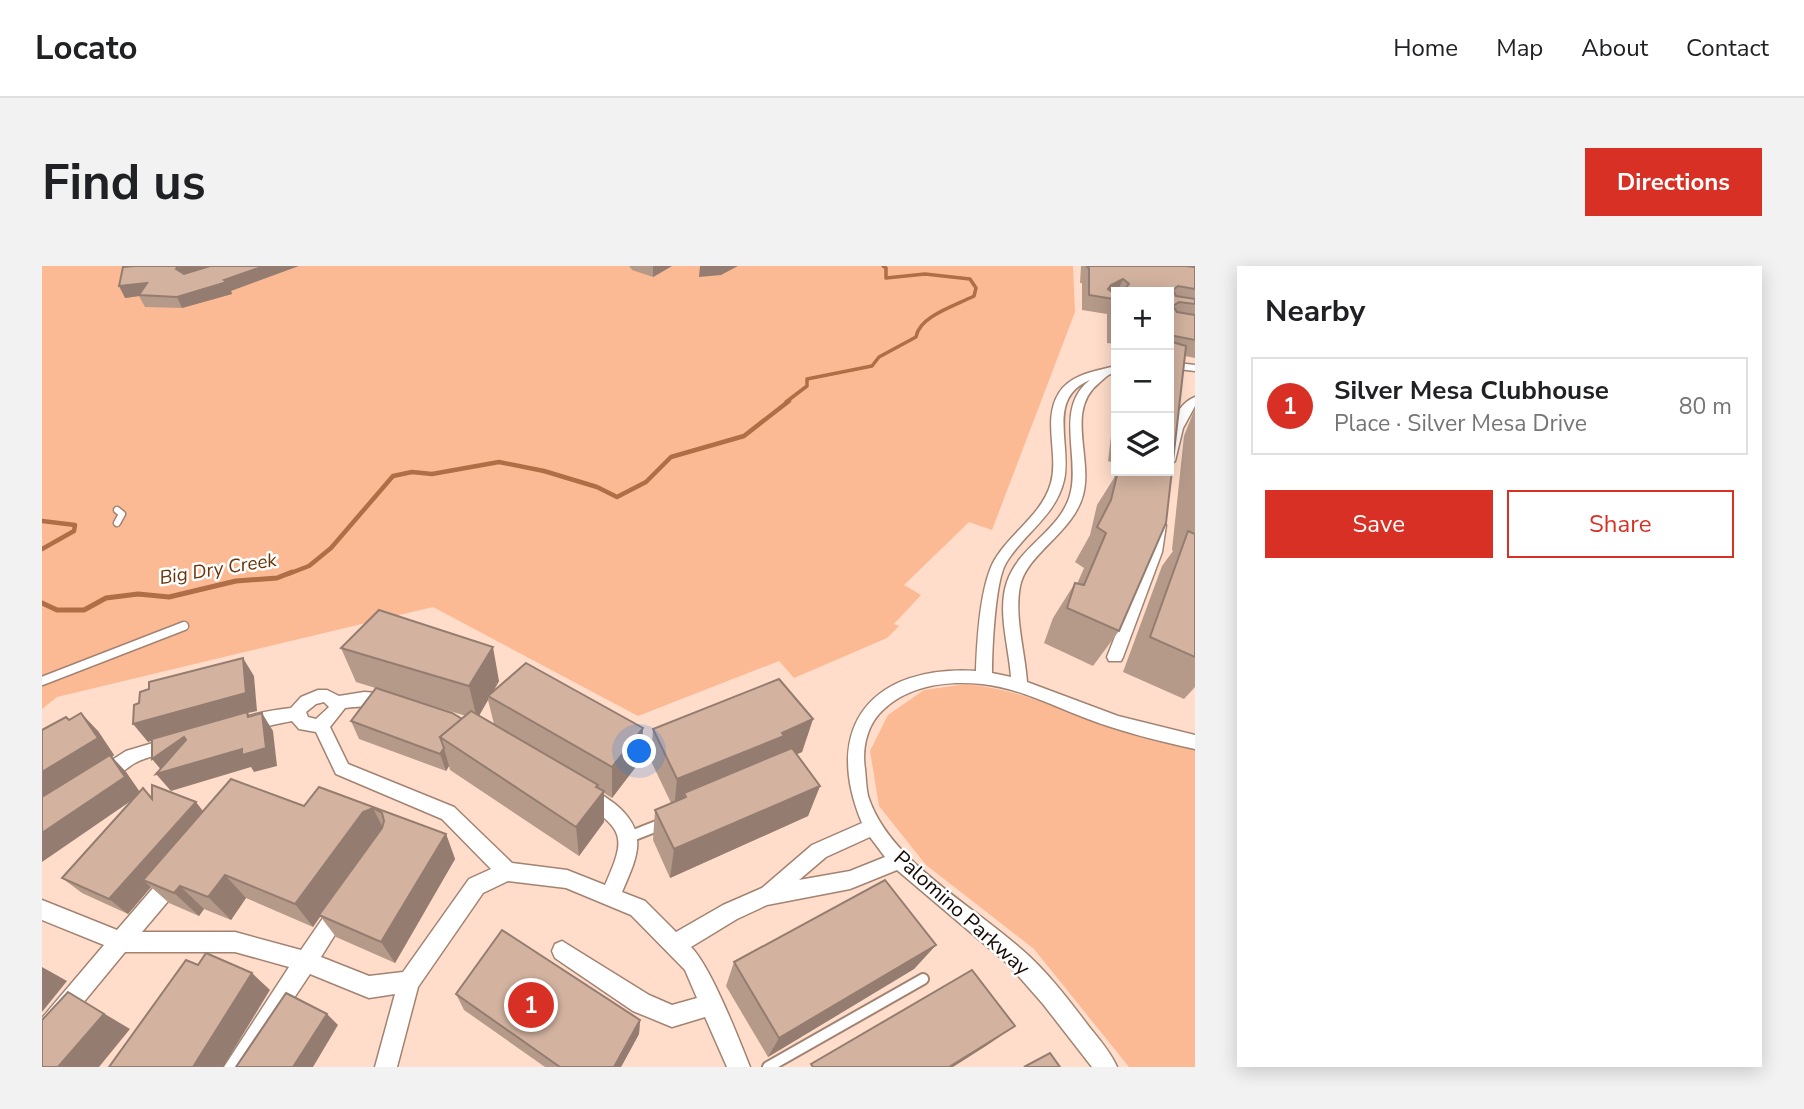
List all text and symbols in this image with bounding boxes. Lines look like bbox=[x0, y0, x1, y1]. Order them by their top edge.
text: Locato bbox=[35, 26, 137, 71]
text: Home bbox=[1393, 32, 1458, 64]
text: Map bbox=[1496, 32, 1543, 64]
text: About bbox=[1581, 32, 1648, 64]
text: Contact bbox=[1686, 32, 1769, 64]
button: Directions bbox=[1585, 148, 1762, 216]
text: Find us bbox=[42, 149, 206, 216]
map controls bbox=[1111, 287, 1174, 476]
button: + bbox=[1111, 287, 1174, 350]
text: Nearby bbox=[1265, 291, 1365, 332]
button: − bbox=[1111, 350, 1174, 413]
text: Silver Mesa Clubhouse bbox=[1334, 373, 1609, 408]
text: 1 bbox=[1283, 391, 1297, 422]
text: 80 m bbox=[1679, 391, 1732, 422]
text: Place · Silver Mesa Drive bbox=[1334, 408, 1587, 439]
button: layers bbox=[1111, 413, 1174, 476]
button: Save bbox=[1265, 490, 1493, 558]
button: Share bbox=[1507, 490, 1734, 558]
water label: Big Dry Creek bbox=[157, 547, 279, 591]
your location bbox=[622, 734, 656, 768]
street label: Palomino Parkway bbox=[888, 844, 1036, 982]
pin: 1 bbox=[508, 979, 554, 1031]

